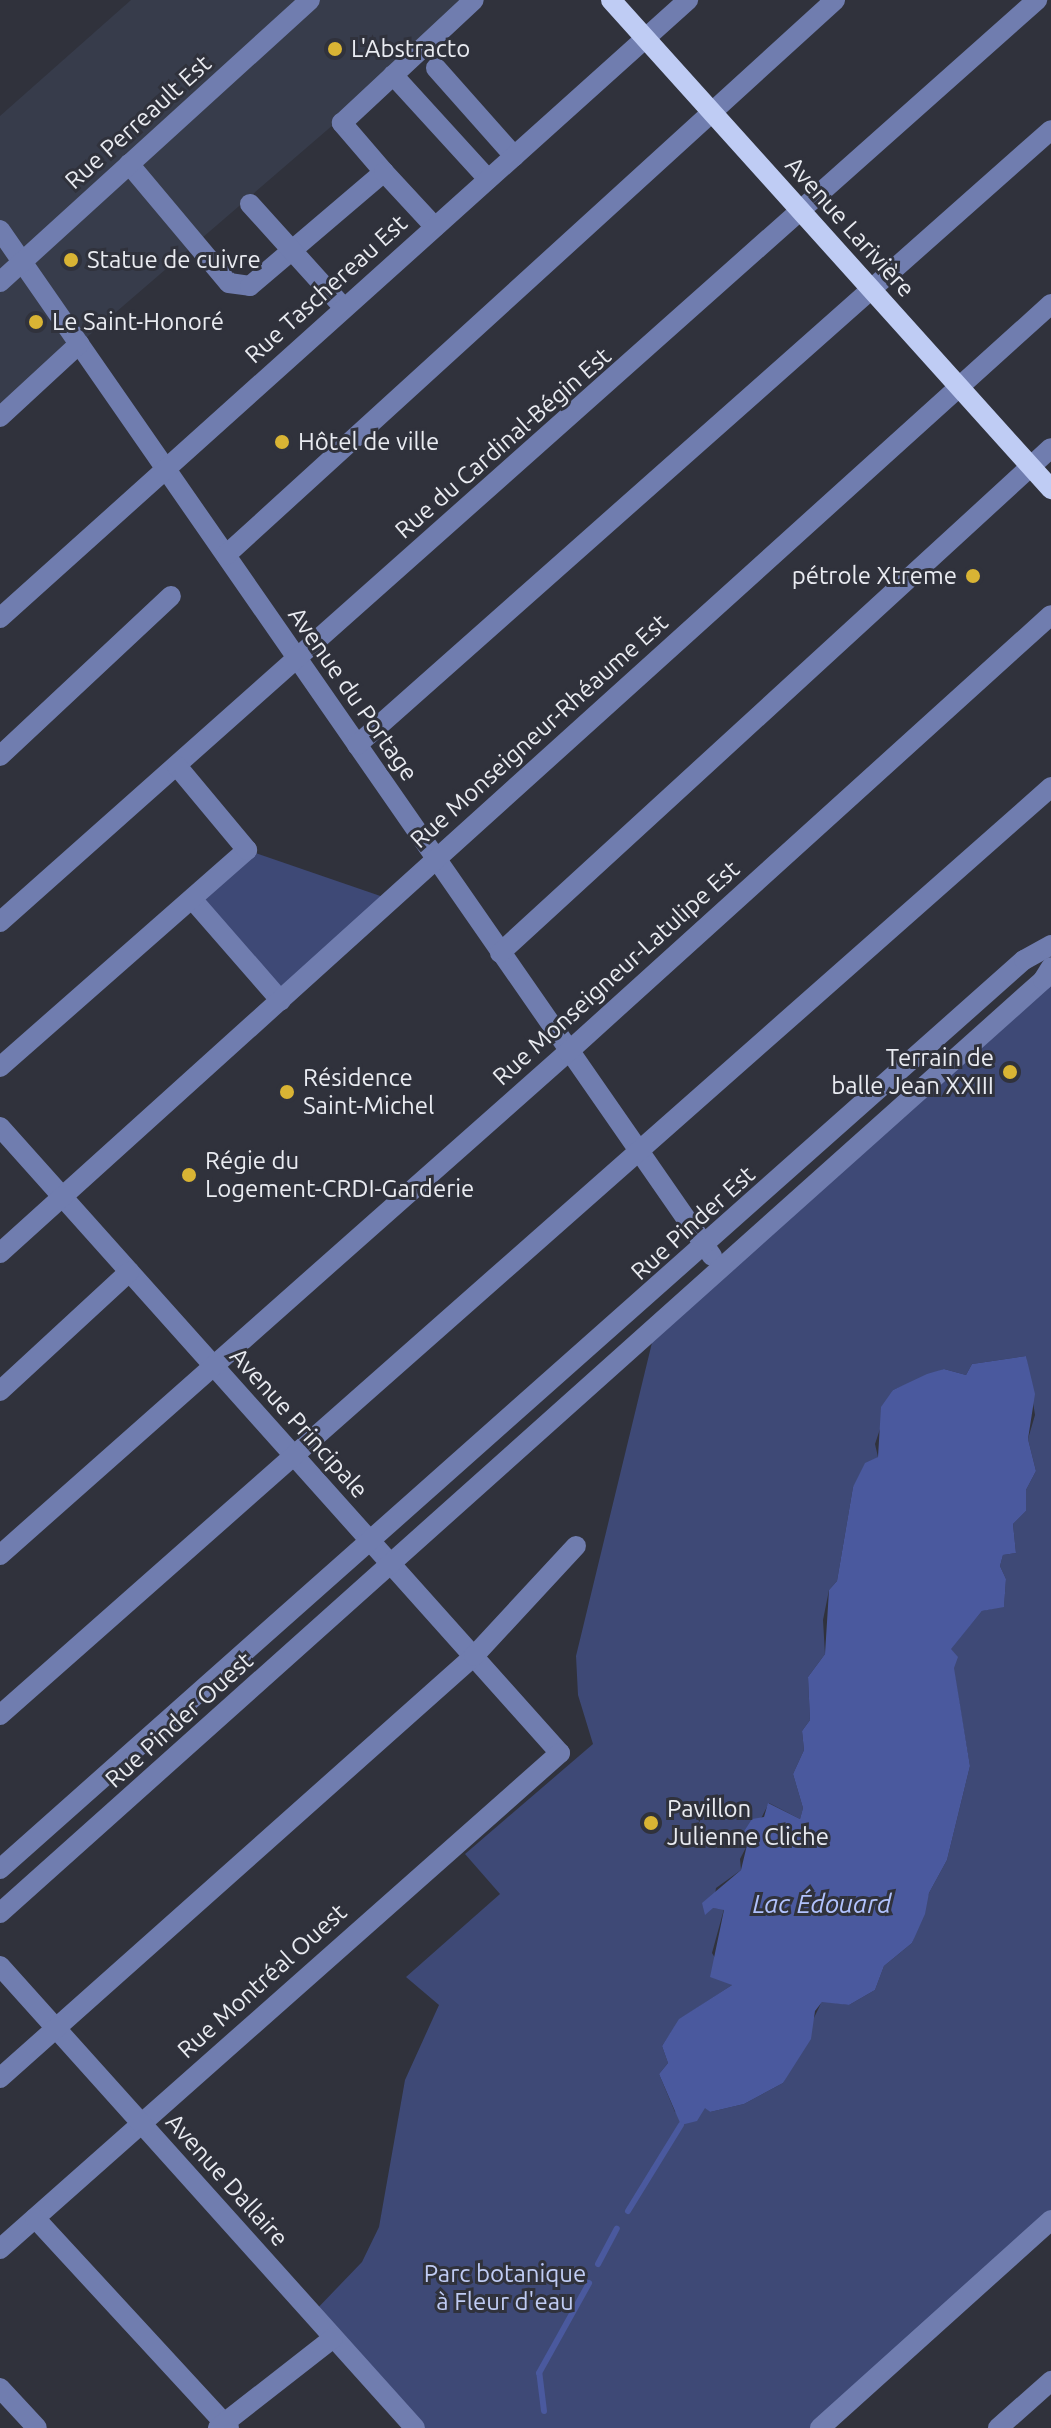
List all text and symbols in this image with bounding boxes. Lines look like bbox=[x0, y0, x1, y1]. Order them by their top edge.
place label: L'Abstracto bbox=[351, 35, 470, 63]
marker: L'Abstracto bbox=[326, 40, 344, 58]
street label: Rue Perreault Est bbox=[59, 49, 217, 195]
street label: Avenue Larivière bbox=[779, 151, 921, 303]
street label: Rue Taschereau Est bbox=[239, 209, 413, 369]
place label: Statue de cuivre bbox=[87, 246, 261, 274]
marker: Statue de cuivre bbox=[62, 251, 80, 269]
place label: Le Saint-Honoré bbox=[52, 308, 224, 336]
marker: Le Saint-Honoré bbox=[27, 313, 45, 331]
street label: Rue du Cardinal-Bégin Est bbox=[389, 341, 617, 545]
place label: Hôtel de ville bbox=[298, 428, 439, 456]
marker: Hôtel de ville bbox=[273, 433, 291, 451]
place label: pétrole Xtreme bbox=[792, 562, 957, 590]
marker: pétrole Xtreme bbox=[964, 567, 982, 585]
street label: Avenue du Portage bbox=[282, 602, 424, 786]
street label: Rue Monseigneur-Rhéaume Est bbox=[404, 608, 674, 854]
street label: Rue Monseigneur-Latulipe Est bbox=[487, 855, 745, 1091]
place label: Terrain de balle Jean XXIII bbox=[831, 1044, 994, 1100]
marker: Terrain de balle Jean XXIII bbox=[1001, 1063, 1019, 1081]
place label: Résidence Saint-Michel bbox=[303, 1064, 434, 1120]
marker: Résidence Saint-Michel bbox=[278, 1083, 296, 1101]
place label: Régie du Logement-CRDI-Garderie bbox=[205, 1147, 474, 1203]
street label: Rue Pinder Est bbox=[625, 1160, 761, 1286]
marker: Régie du Logement-CRDI-Garderie bbox=[180, 1166, 198, 1184]
street label: Avenue Principale bbox=[224, 1342, 374, 1504]
street label: Rue Pinder Ouest bbox=[99, 1646, 259, 1794]
place label: Pavillon Julienne Cliche bbox=[667, 1795, 829, 1851]
marker: Pavillon Julienne Cliche bbox=[642, 1814, 660, 1832]
water label: Lac Édouard bbox=[753, 1888, 891, 1920]
street label: Rue Montréal Ouest bbox=[172, 1898, 352, 2064]
street label: Avenue Dallaire bbox=[160, 2108, 294, 2252]
park label: Parc botanique à Fleur d'eau bbox=[424, 2260, 586, 2316]

